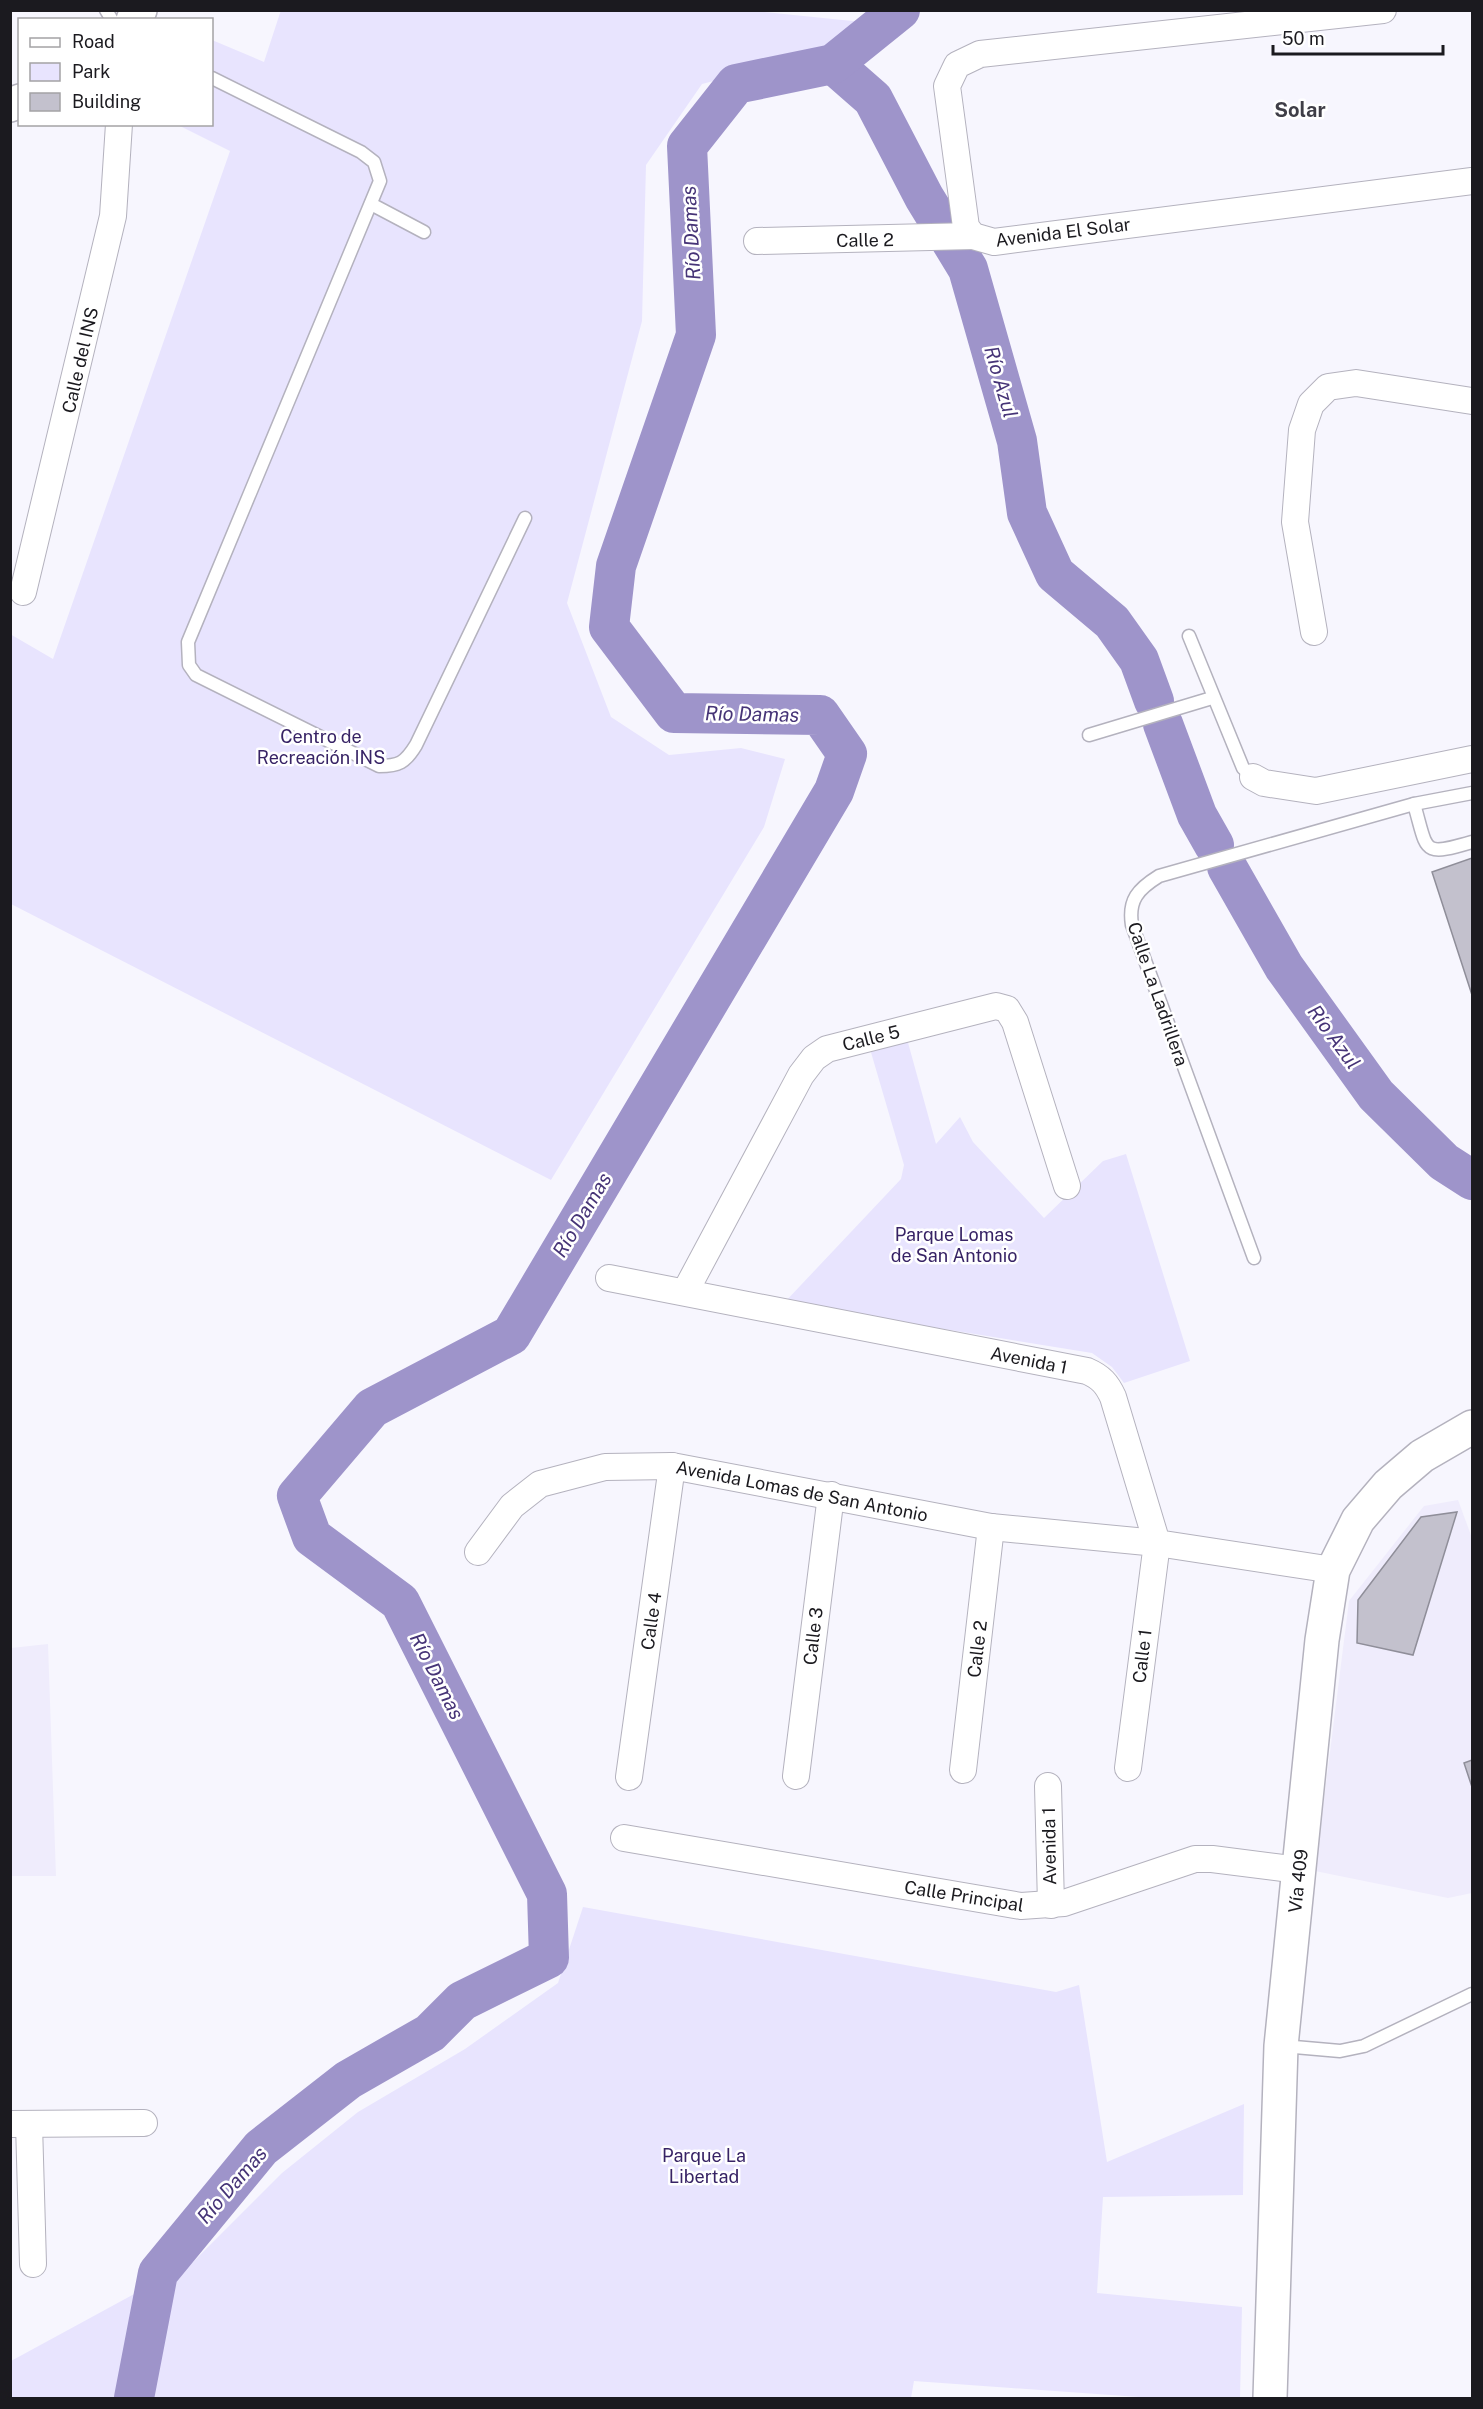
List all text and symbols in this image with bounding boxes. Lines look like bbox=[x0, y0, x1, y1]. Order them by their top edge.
legend bbox=[18, 18, 213, 126]
scale bar bbox=[1273, 18, 1442, 56]
text: 50 m bbox=[1282, 28, 1325, 49]
text: Road bbox=[72, 31, 115, 52]
text: Park bbox=[72, 61, 110, 82]
text: Building bbox=[72, 91, 141, 112]
district label: Solar bbox=[1274, 98, 1326, 122]
water label: Río Damas bbox=[677, 185, 705, 281]
street label: Avenida El Solar bbox=[994, 213, 1132, 251]
street label: Calle 2 bbox=[836, 229, 894, 251]
street label: Calle del INS bbox=[58, 305, 102, 415]
water label: Río Azul bbox=[979, 343, 1023, 421]
water label: Río Damas bbox=[705, 701, 800, 727]
park label: Centro de Recreación INS bbox=[257, 726, 385, 768]
street label: Calle La Ladrillera bbox=[1124, 919, 1192, 1069]
water label: Río Azul bbox=[1303, 1000, 1365, 1074]
street label: Calle 5 bbox=[840, 1021, 902, 1055]
water label: Río Damas bbox=[547, 1168, 617, 1262]
park label: Parque Lomas de San Antonio bbox=[891, 1224, 1017, 1266]
street label: Avenida 1 bbox=[989, 1342, 1069, 1378]
street label: Avenida Lomas de San Antonio bbox=[674, 1456, 930, 1526]
street label: Calle 4 bbox=[637, 1591, 665, 1651]
street label: Calle 3 bbox=[799, 1606, 827, 1666]
street label: Calle 2 bbox=[963, 1619, 991, 1679]
street label: Calle 1 bbox=[1128, 1628, 1156, 1684]
water label: Río Damas bbox=[405, 1629, 469, 1724]
street label: Avenida 1 bbox=[1038, 1807, 1060, 1885]
street label: Vía 409 bbox=[1284, 1848, 1312, 1914]
street label: Calle Principal bbox=[903, 1876, 1025, 1916]
water label: Río Damas bbox=[192, 2141, 272, 2228]
park label: Parque La Libertad bbox=[662, 2145, 746, 2187]

